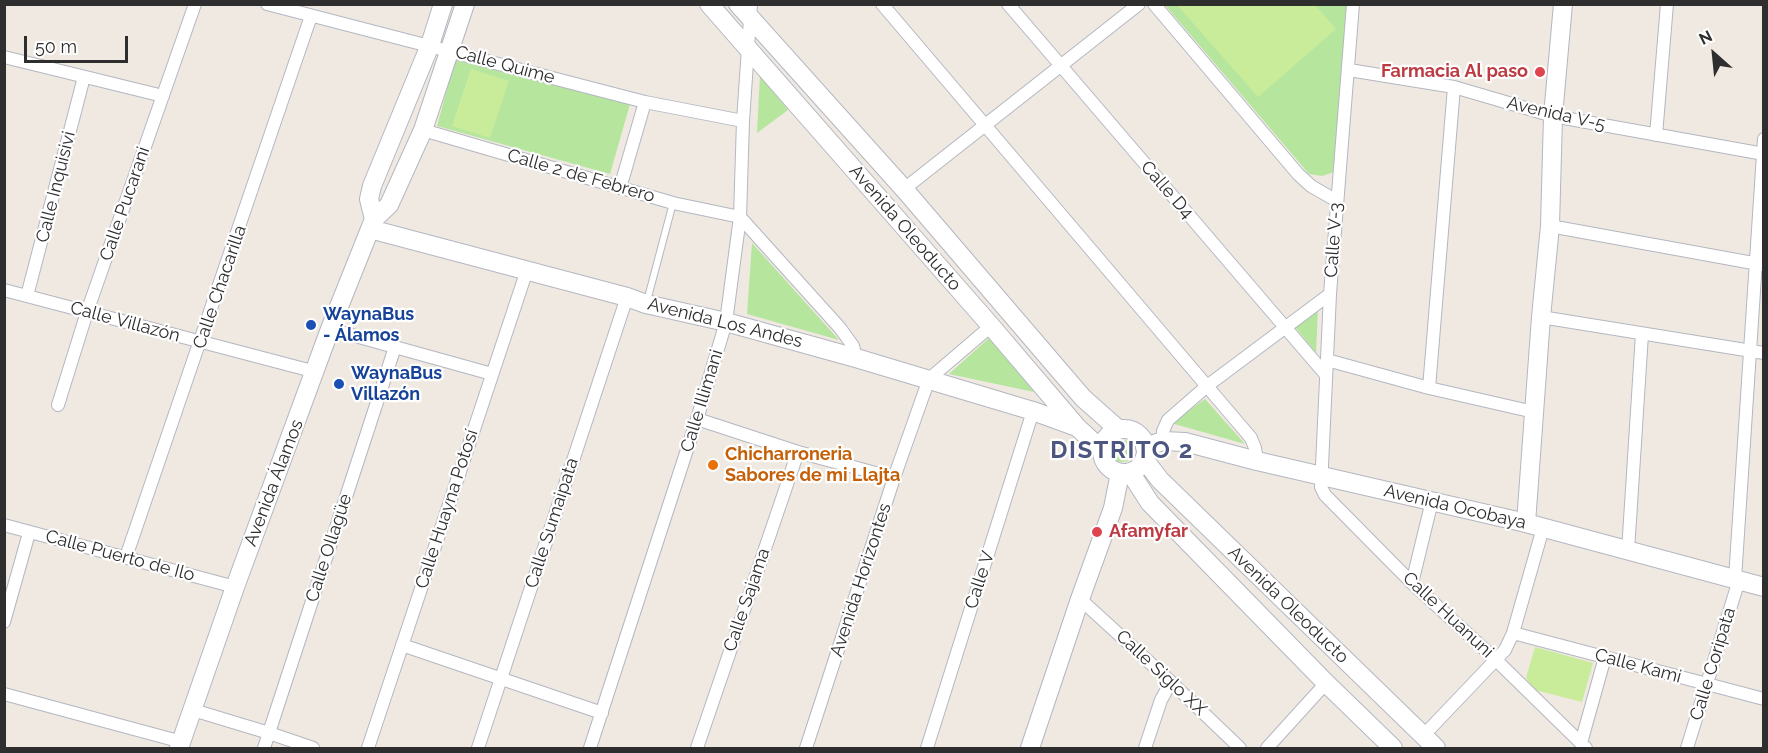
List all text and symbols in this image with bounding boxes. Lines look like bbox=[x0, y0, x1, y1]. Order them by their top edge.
scale bar bbox=[27, 24, 130, 62]
north arrow bbox=[1684, 24, 1744, 84]
text: N bbox=[1696, 26, 1715, 49]
text: 50 m bbox=[35, 36, 77, 57]
street label: Calle Quime bbox=[453, 41, 557, 89]
place label: Farmacia Al paso bbox=[1381, 61, 1528, 83]
marker: Farmacia Al paso bbox=[1533, 65, 1547, 79]
street label: Avenida V-5 bbox=[1505, 92, 1607, 136]
street label: Calle Inquisivi bbox=[32, 129, 80, 245]
street label: Calle Pucarani bbox=[95, 144, 155, 264]
street label: Calle 2 de Febrero bbox=[505, 145, 657, 207]
street label: Calle D4 bbox=[1136, 157, 1198, 223]
street label: Avenida Oleoducto bbox=[845, 161, 965, 295]
street label: Calle V-3 bbox=[1321, 202, 1347, 278]
street label: Calle Chacarilla bbox=[189, 222, 251, 352]
street label: Avenida Los Andes bbox=[645, 293, 805, 353]
street label: Calle Villazón bbox=[68, 297, 182, 347]
place label: WaynaBus - Álamos bbox=[323, 304, 414, 346]
marker: WaynaBus - Álamos bbox=[304, 318, 318, 332]
street label: Calle Illimani bbox=[676, 347, 728, 455]
place label: WaynaBus Villazón bbox=[351, 363, 442, 406]
marker: WaynaBus Villazón bbox=[332, 377, 346, 391]
street label: Avenida Álamos bbox=[240, 416, 308, 550]
street label: Calle Huayna Potosí bbox=[411, 427, 483, 591]
district label: DISTRITO 2 bbox=[1050, 437, 1194, 465]
place label: Chicharroneria Sabores de mi Llajta bbox=[725, 444, 900, 486]
street label: Calle Sumaipata bbox=[521, 455, 583, 591]
marker: Chicharroneria Sabores de mi Llajta bbox=[706, 458, 720, 472]
street label: Avenida Ocobaya bbox=[1382, 480, 1528, 534]
street label: Calle Ollagüe bbox=[301, 491, 357, 605]
street label: Avenida Horizontes bbox=[826, 500, 896, 660]
place label: Afamyfar bbox=[1109, 521, 1188, 543]
marker: Afamyfar bbox=[1090, 525, 1104, 539]
street label: Calle Puerto de Ilo bbox=[43, 526, 197, 586]
street label: Avenida Oleoducto bbox=[1223, 542, 1353, 668]
street label: Calle Sajama bbox=[719, 545, 775, 655]
street label: Calle V bbox=[961, 548, 999, 612]
street label: Calle Huanuni bbox=[1398, 567, 1498, 663]
street label: Calle Coripata bbox=[1686, 605, 1740, 723]
street label: Calle Siglo XX bbox=[1111, 626, 1211, 720]
street label: Calle Kami bbox=[1592, 644, 1684, 688]

